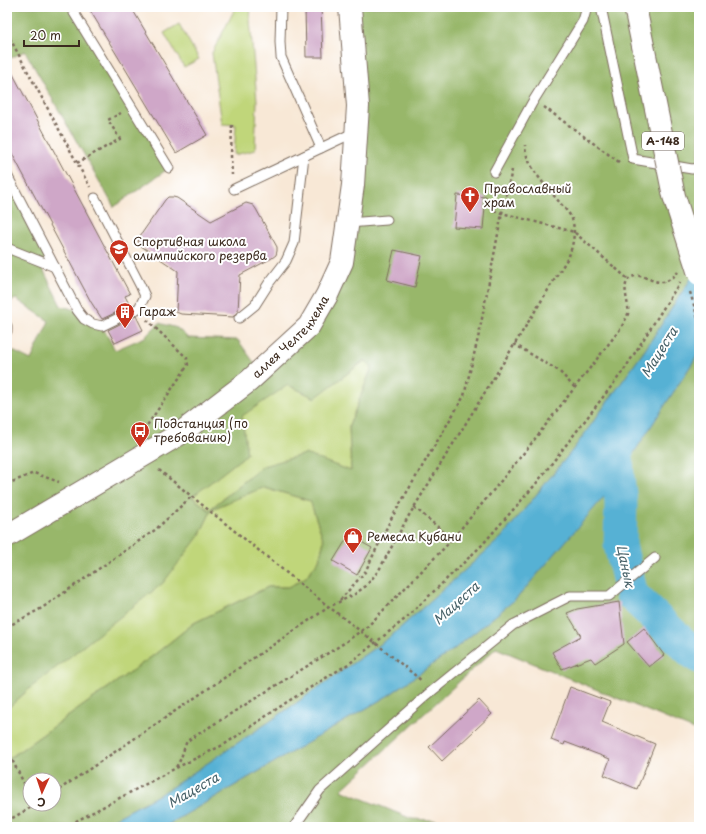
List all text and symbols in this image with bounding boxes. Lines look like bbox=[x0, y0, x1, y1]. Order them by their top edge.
scale bar bbox=[24, 22, 79, 48]
text: 20 m bbox=[30, 26, 61, 44]
road number: А-148 bbox=[642, 132, 684, 150]
place label: Православный храм bbox=[484, 179, 572, 211]
church icon: Православный храм bbox=[459, 185, 481, 213]
place label: Спортивная школа олимпийского резерва bbox=[133, 232, 268, 264]
school or university icon: Спортивная школа олимпийского резерва bbox=[108, 238, 130, 266]
street label: аллея Челтенхема bbox=[247, 291, 333, 382]
building icon: Гараж bbox=[114, 301, 136, 329]
place label: Гараж bbox=[139, 302, 176, 320]
water label: Мацеста bbox=[636, 322, 682, 381]
place label: Подстанция (по требованию) bbox=[154, 414, 248, 446]
bus stop icon: Подстанция (по требованию) bbox=[129, 420, 151, 448]
shop icon: Ремесла Кубани bbox=[342, 526, 364, 554]
place label: Ремесла Кубани bbox=[367, 527, 462, 545]
water label: Цанык bbox=[613, 543, 641, 590]
water label: Мацеста bbox=[428, 576, 484, 628]
water label: Мацеста bbox=[164, 767, 223, 812]
north arrow bbox=[22, 772, 62, 812]
text: С bbox=[37, 794, 46, 811]

